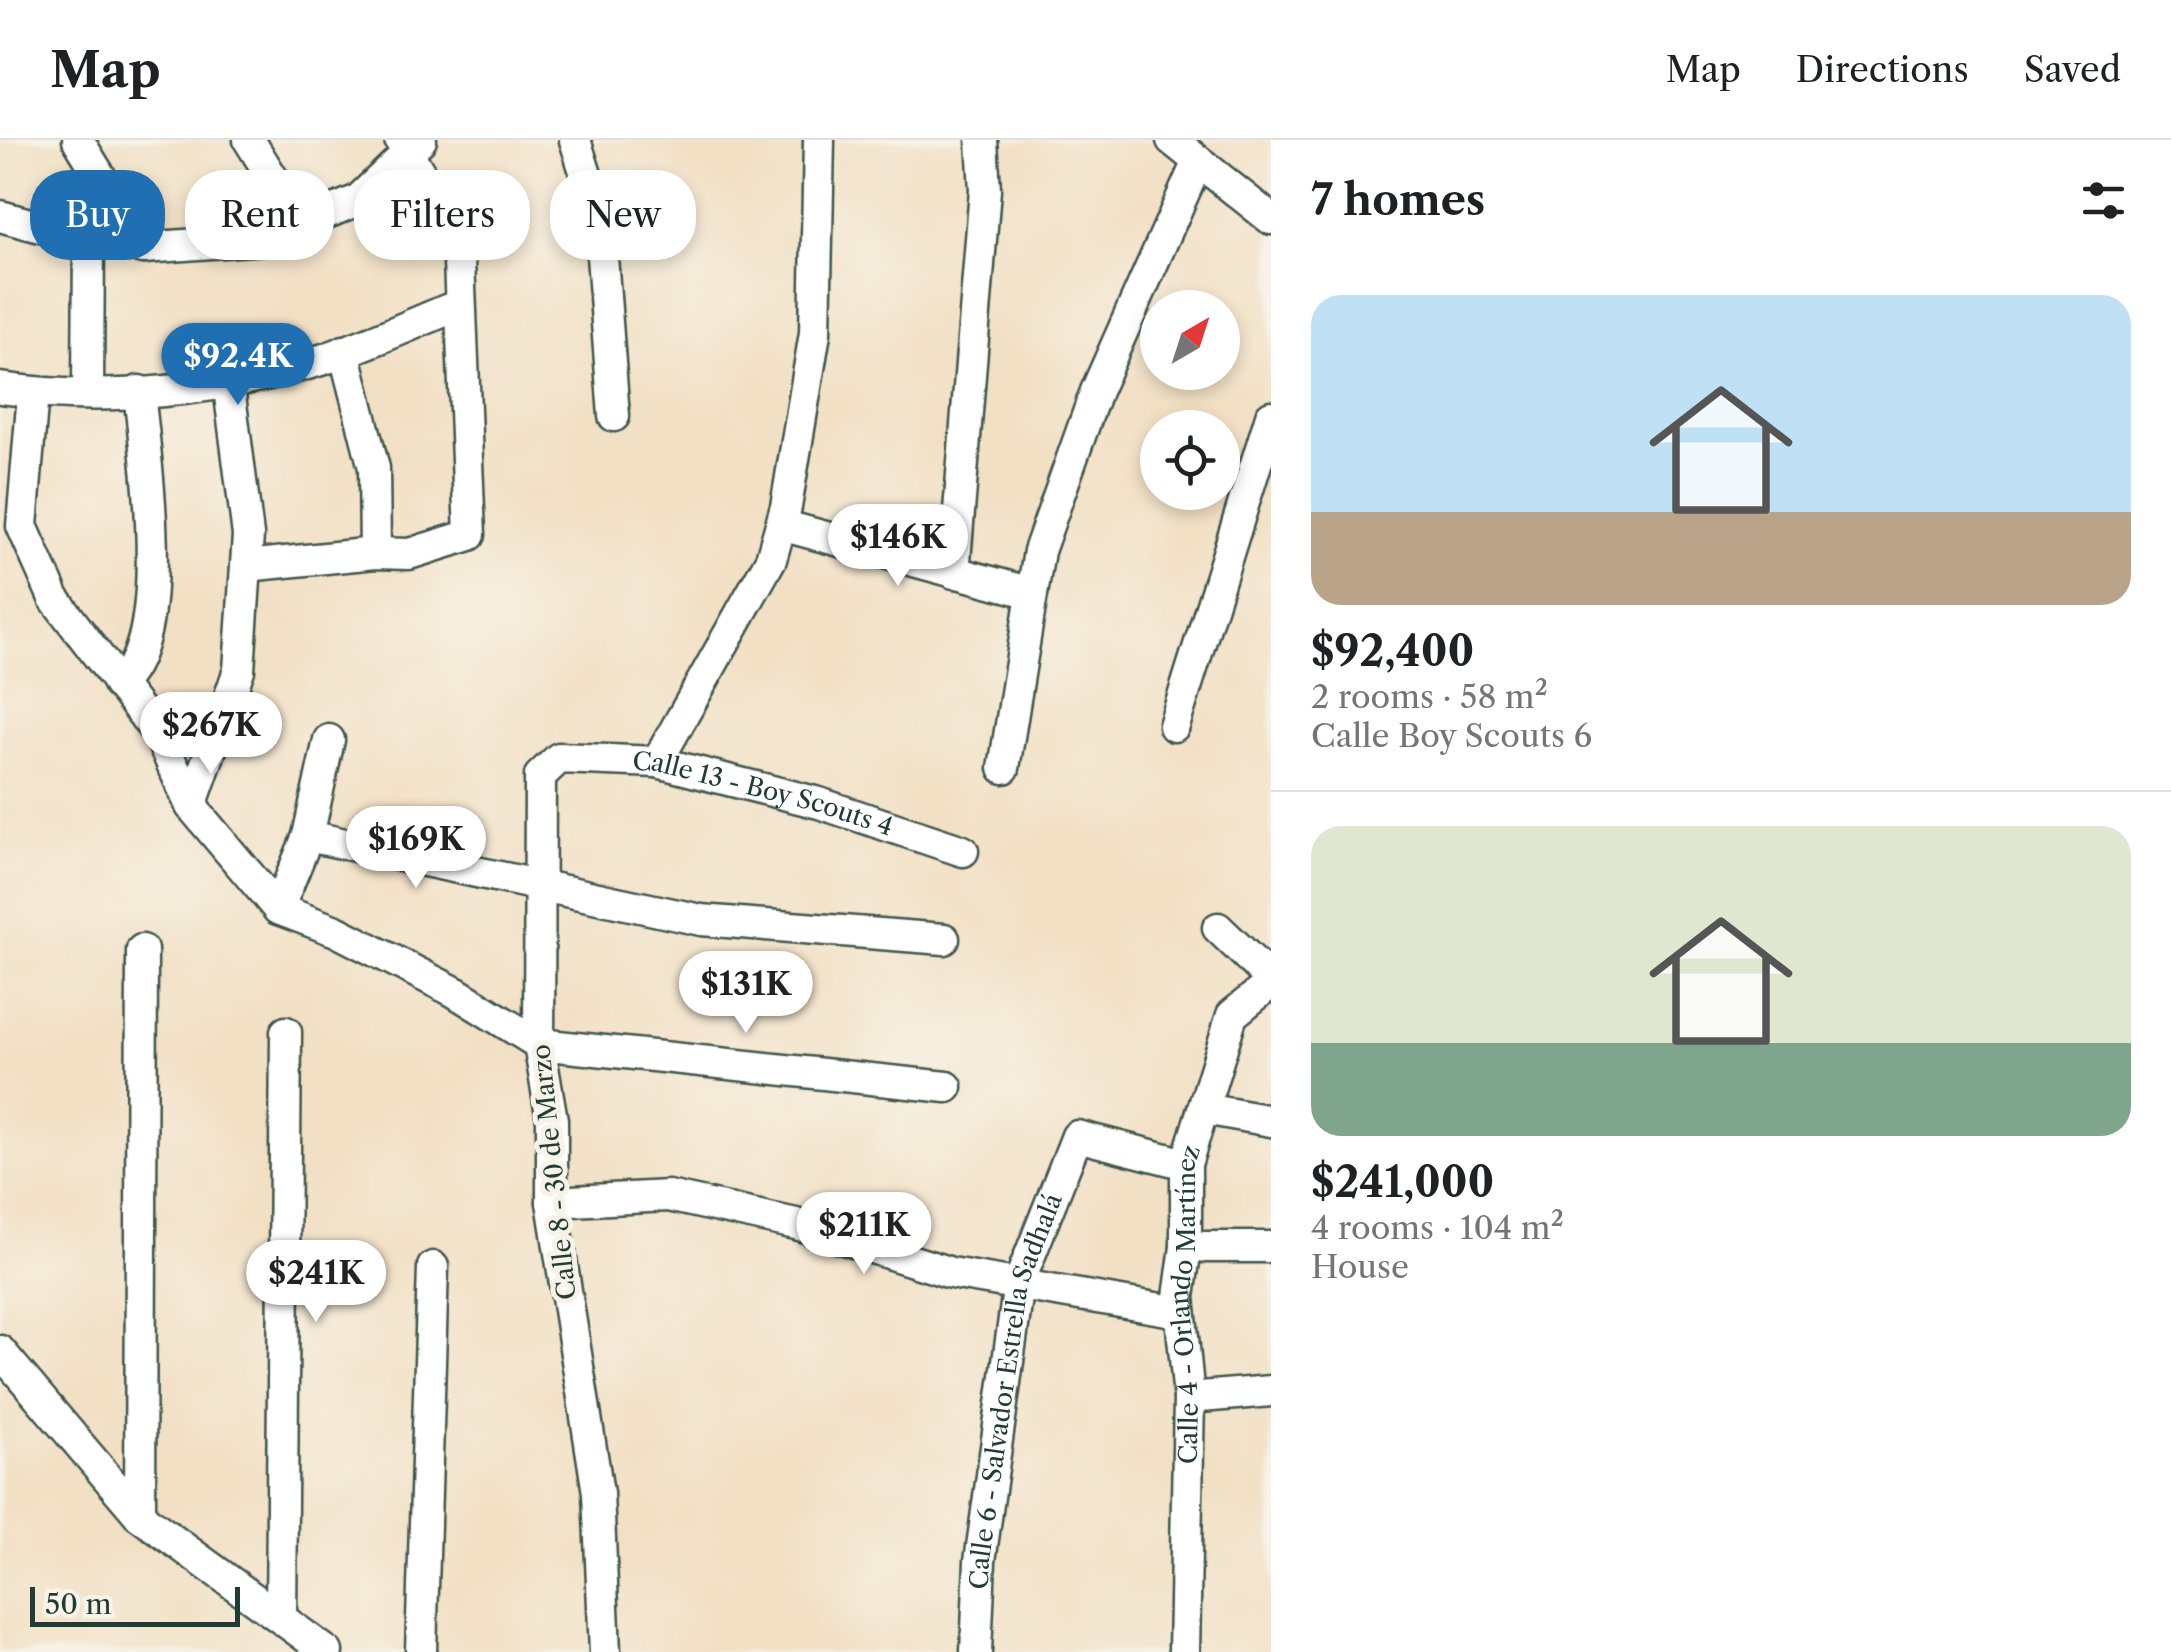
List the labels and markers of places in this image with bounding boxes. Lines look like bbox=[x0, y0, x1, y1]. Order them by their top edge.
pin: $92.4K bbox=[157, 323, 319, 408]
pin: $146K bbox=[828, 504, 968, 589]
pin: $267K bbox=[141, 692, 281, 777]
pin: $169K bbox=[346, 806, 486, 891]
pin: $131K bbox=[676, 951, 816, 1036]
pin: $211K bbox=[794, 1192, 934, 1277]
pin: $241K bbox=[246, 1240, 386, 1325]

